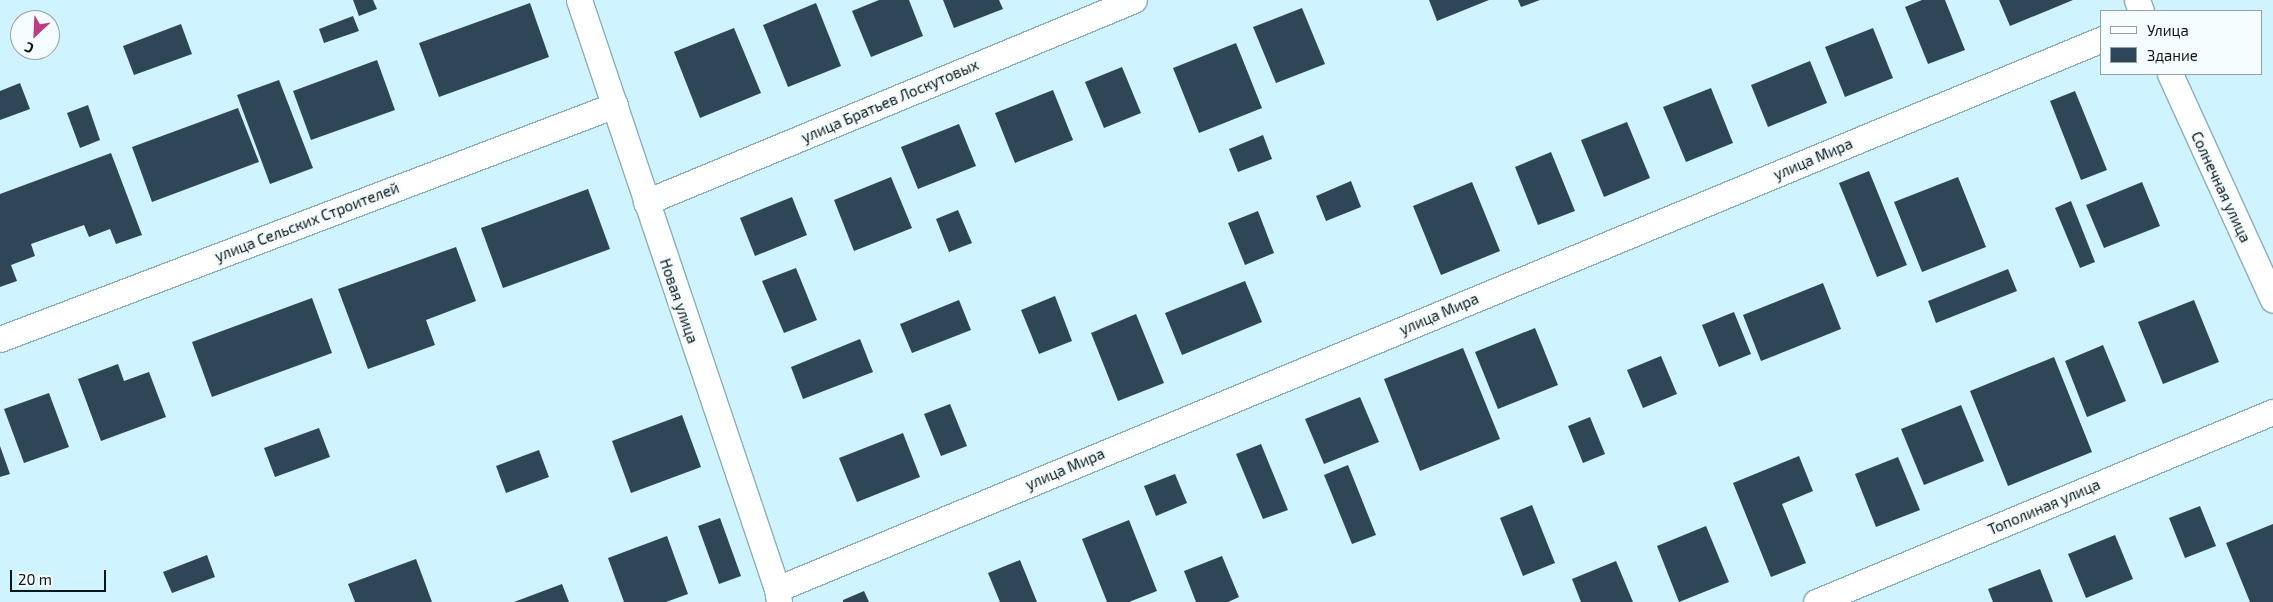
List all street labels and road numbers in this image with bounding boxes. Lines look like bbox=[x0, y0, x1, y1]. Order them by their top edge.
street label: улица Братьев Лоскутовых bbox=[799, 55, 981, 147]
street label: Солнечная улица bbox=[2187, 129, 2255, 245]
street label: улица Мира bbox=[1771, 134, 1855, 184]
street label: улица Сельских Строителей bbox=[212, 178, 402, 266]
street label: Новая улица bbox=[656, 256, 702, 346]
street label: улица Мира bbox=[1397, 289, 1481, 339]
street label: улица Мира bbox=[1023, 444, 1107, 494]
street label: Тополиная улица bbox=[1985, 475, 2103, 539]

